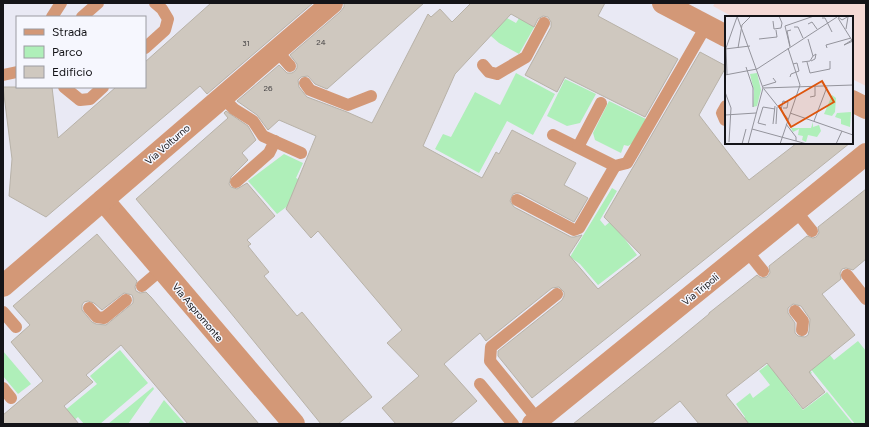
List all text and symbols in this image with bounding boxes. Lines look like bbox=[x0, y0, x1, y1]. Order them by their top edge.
legend bbox=[16, 16, 146, 88]
inset map bbox=[725, 16, 853, 144]
text: Strada bbox=[52, 25, 87, 39]
house number: 24 bbox=[316, 37, 326, 47]
house number: 31 bbox=[242, 38, 250, 48]
text: Parco bbox=[52, 45, 82, 59]
text: Edificio bbox=[52, 65, 92, 79]
house number: 26 bbox=[264, 83, 273, 93]
street label: Via Volturno bbox=[142, 121, 193, 167]
street label: Via Tripoli bbox=[679, 271, 721, 308]
street label: Via Aspromonte bbox=[169, 280, 226, 345]

